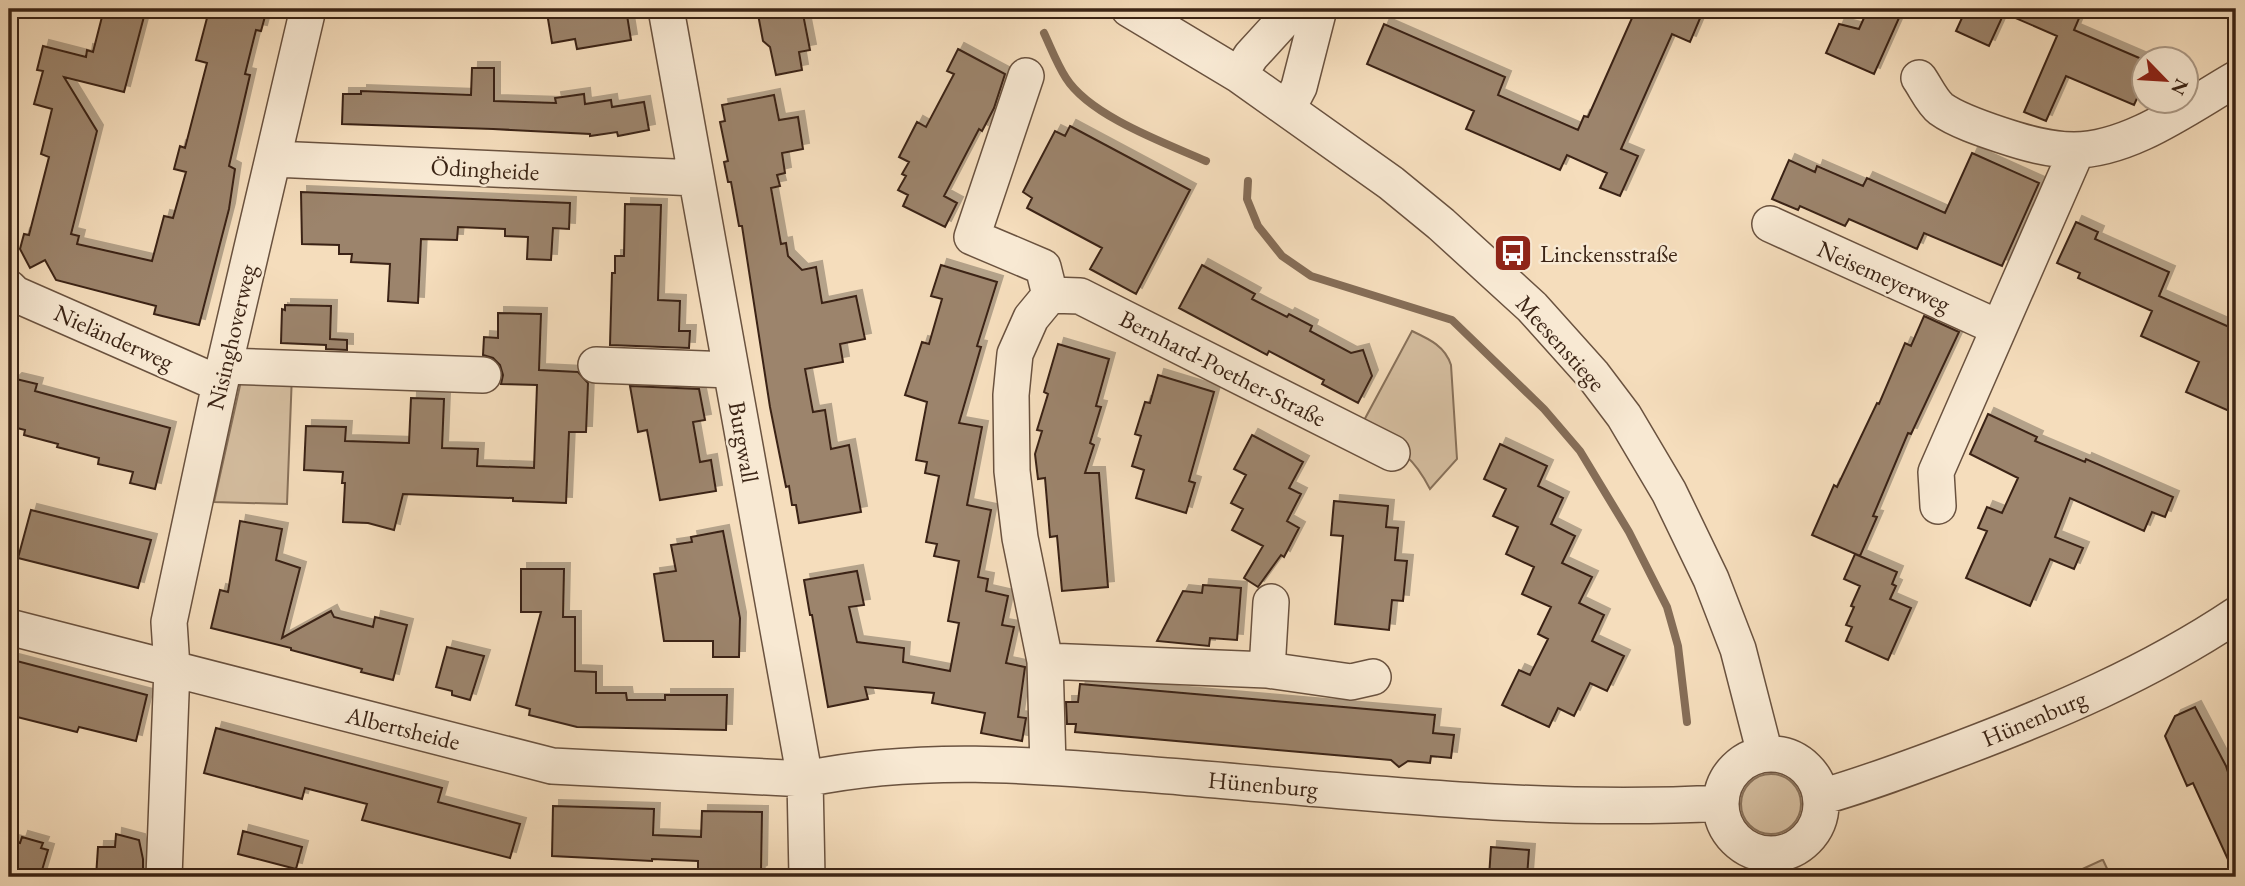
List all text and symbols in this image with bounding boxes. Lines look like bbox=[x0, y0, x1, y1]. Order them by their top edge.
north arrow bbox=[2130, 46, 2200, 116]
text: N bbox=[2165, 75, 2195, 100]
street label: Ödingheide bbox=[430, 151, 540, 187]
bus stop icon: Linckensstraße bbox=[1492, 232, 1534, 274]
street label: Neisemeyerweg bbox=[1813, 233, 1956, 319]
place label: Linckensstraße bbox=[1540, 238, 1678, 269]
street label: Nisinghoverweg bbox=[199, 261, 263, 413]
street label: Meesenstiege bbox=[1509, 288, 1613, 398]
street label: Nieländerweg bbox=[49, 297, 179, 377]
street label: Bernhard-Poether-Straße bbox=[1115, 303, 1331, 433]
street label: Burgwall bbox=[722, 399, 766, 485]
street label: Hünenburg bbox=[1977, 682, 2091, 754]
street label: Albertsheide bbox=[342, 699, 463, 757]
street label: Hünenburg bbox=[1207, 764, 1320, 804]

